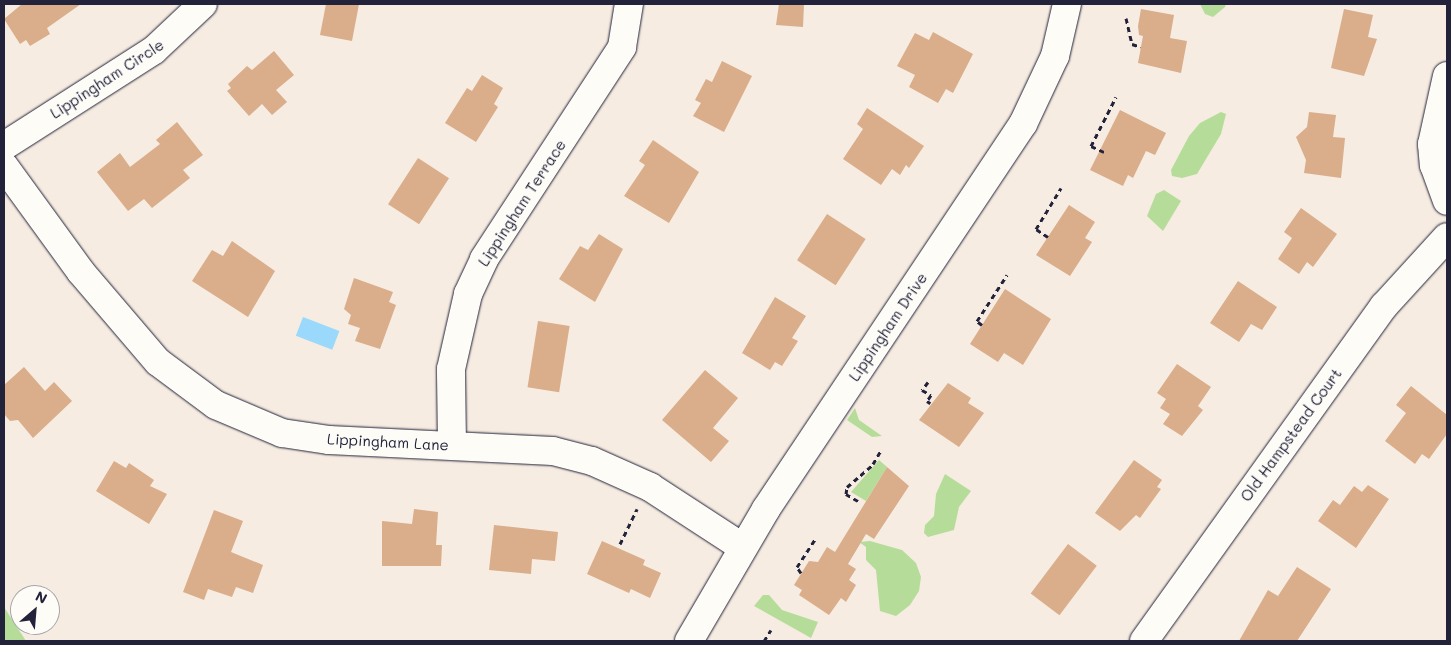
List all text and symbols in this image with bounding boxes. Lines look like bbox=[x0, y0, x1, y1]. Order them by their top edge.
street label: Lippingham Circle bbox=[47, 36, 167, 122]
street label: Lippingham Terrace bbox=[474, 136, 570, 270]
street label: Lippingham Drive bbox=[845, 269, 931, 385]
street label: Old Hampstead Court bbox=[1237, 365, 1345, 505]
street label: Lippingham Lane bbox=[327, 430, 449, 454]
north arrow bbox=[10, 585, 60, 635]
text: N bbox=[33, 586, 51, 608]

